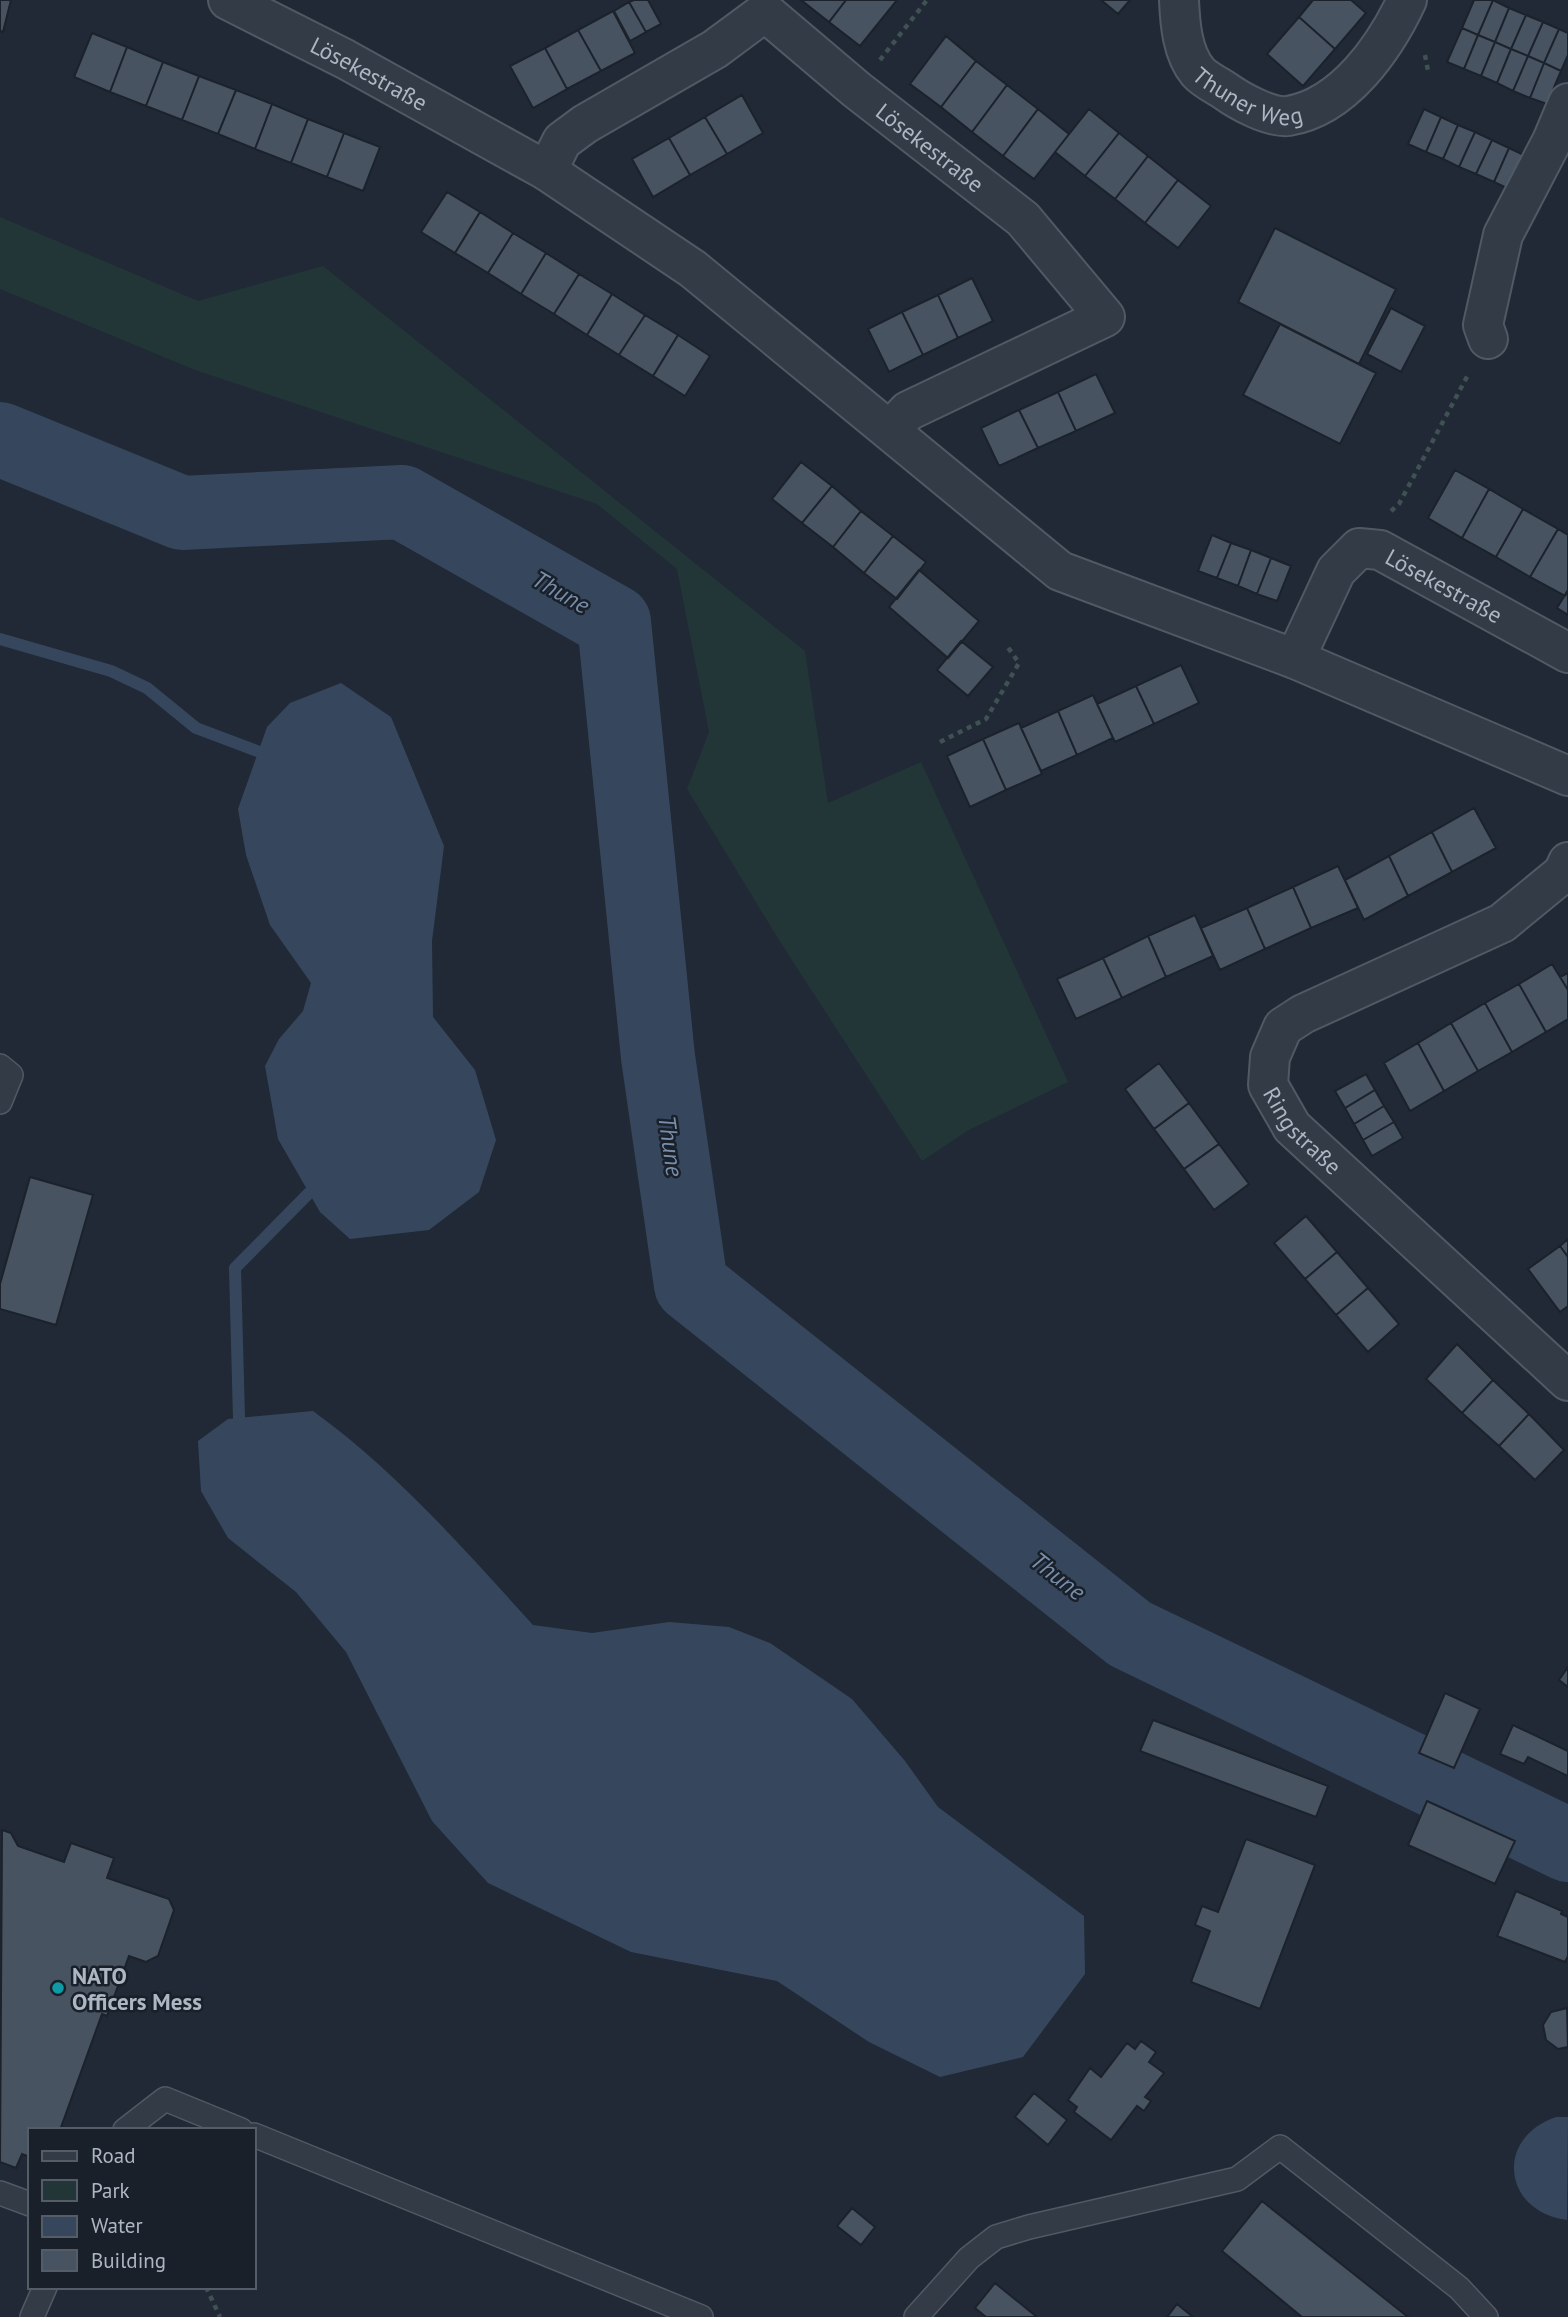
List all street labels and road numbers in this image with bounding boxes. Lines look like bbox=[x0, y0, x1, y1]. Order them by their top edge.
street label: Lösekestraße bbox=[306, 30, 433, 116]
street label: Thuner Weg bbox=[1187, 60, 1305, 131]
street label: Lösekestraße bbox=[871, 96, 990, 198]
street label: Lösekestraße bbox=[1381, 542, 1508, 629]
street label: Ringstraße bbox=[1257, 1081, 1348, 1180]

